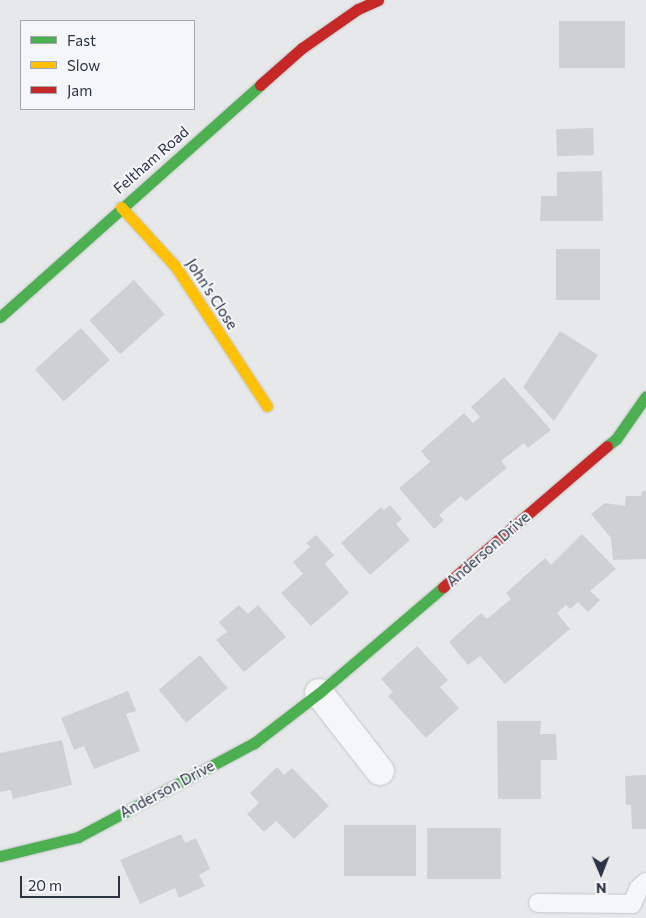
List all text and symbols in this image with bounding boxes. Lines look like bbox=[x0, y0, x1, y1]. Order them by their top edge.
legend bbox=[20, 20, 195, 110]
text: Fast bbox=[67, 31, 96, 49]
text: Slow bbox=[67, 56, 100, 74]
text: Jam bbox=[67, 81, 92, 99]
street label: Feltham Road bbox=[110, 123, 192, 197]
street label: John's Close bbox=[182, 255, 242, 333]
street label: Anderson Drive bbox=[443, 508, 533, 590]
street label: Anderson Drive bbox=[117, 756, 217, 822]
north arrow bbox=[576, 848, 626, 898]
scale bar bbox=[22, 866, 122, 898]
text: 20 m bbox=[28, 876, 62, 894]
text: N bbox=[596, 880, 607, 897]

